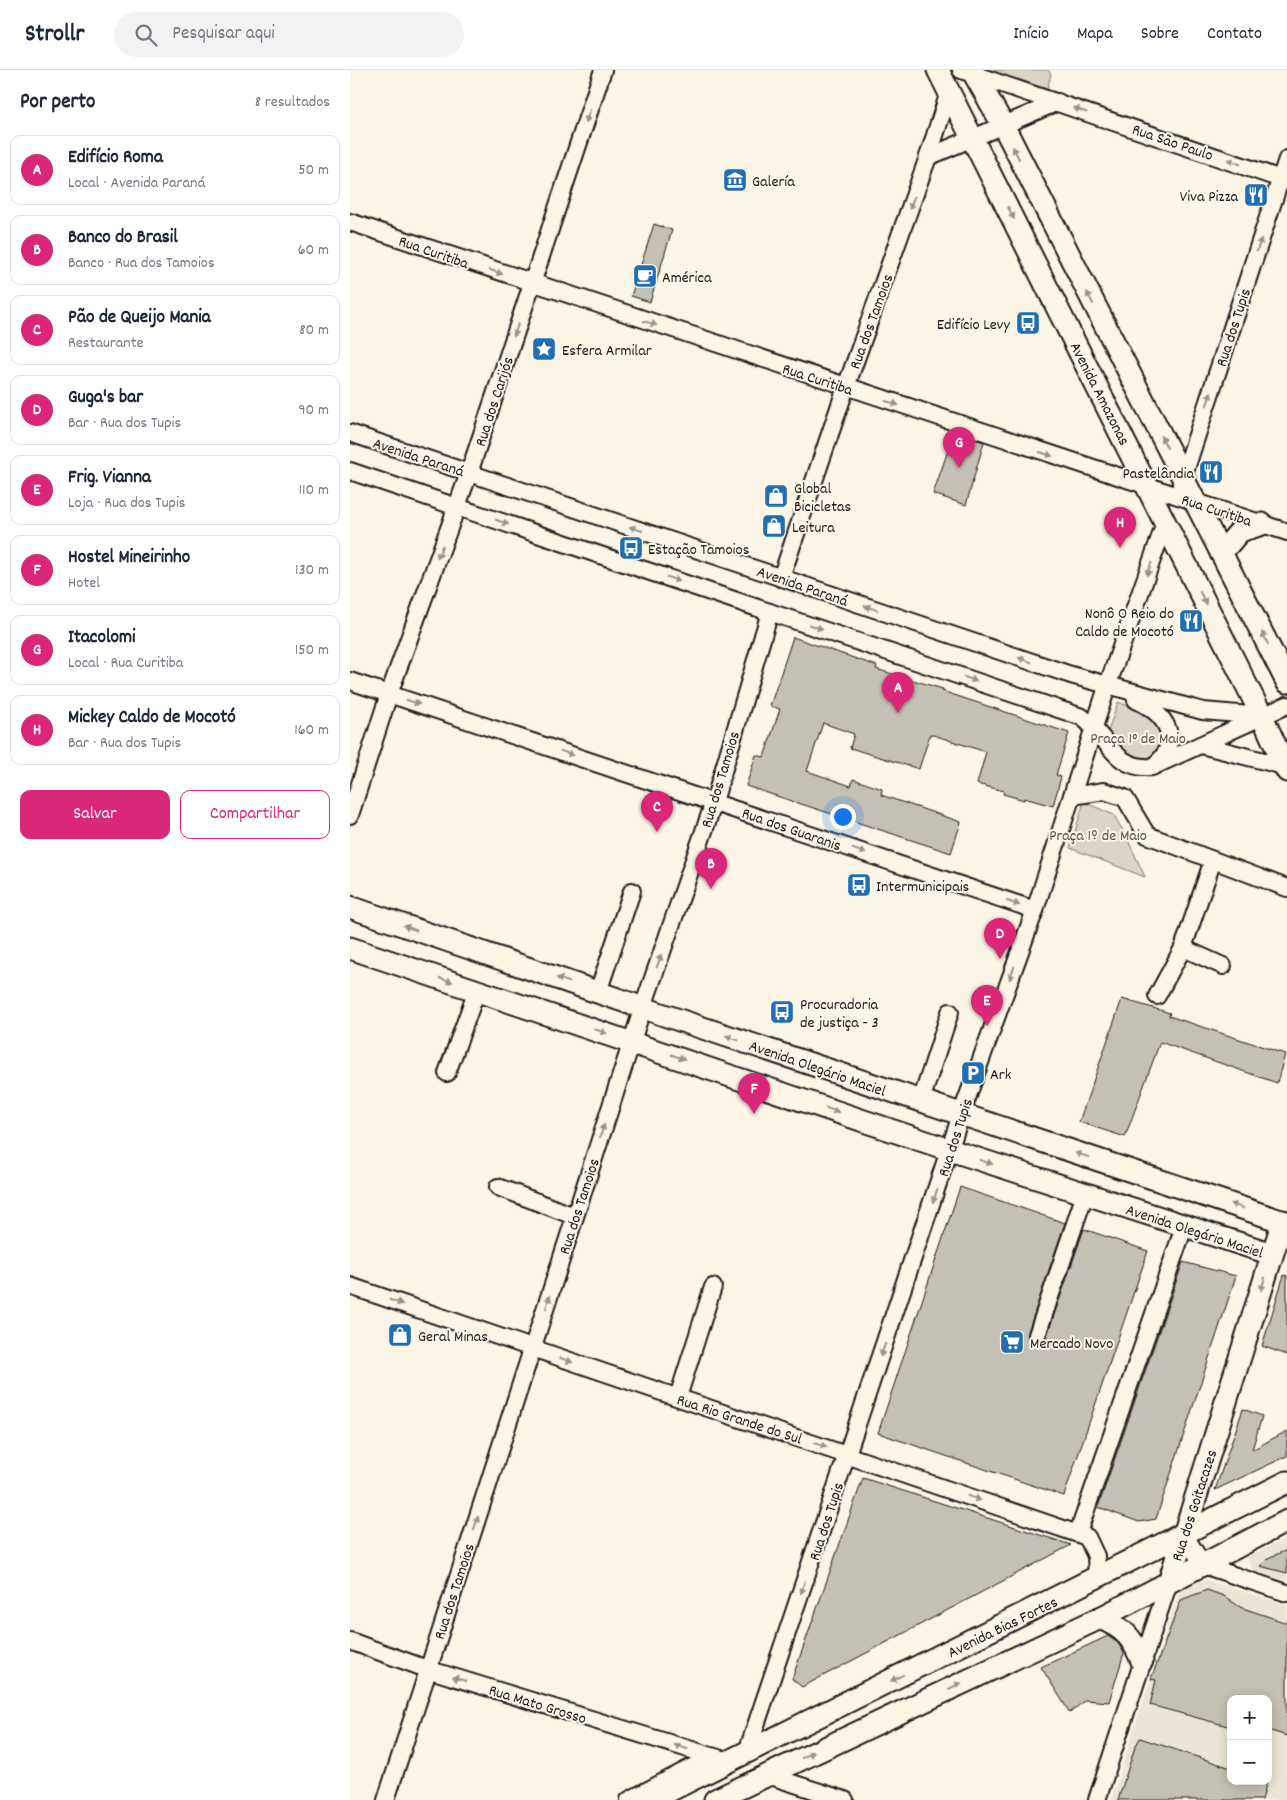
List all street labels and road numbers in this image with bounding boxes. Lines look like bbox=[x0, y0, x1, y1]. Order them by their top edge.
street label: Rua São Paulo bbox=[1129, 119, 1216, 168]
street label: Rua Curitiba bbox=[395, 231, 472, 276]
street label: Rua dos Tamoios bbox=[844, 271, 900, 373]
street label: Rua dos Tupis bbox=[1211, 285, 1258, 370]
street label: Avenida Amazonas bbox=[1063, 338, 1135, 450]
street label: Rua dos Carijós bbox=[470, 354, 521, 450]
street label: Rua Curitiba bbox=[779, 358, 856, 403]
street label: Avenida Paraná bbox=[369, 433, 467, 484]
street label: Rua Curitiba bbox=[1178, 489, 1255, 534]
street label: Avenida Paraná bbox=[754, 561, 851, 614]
street label: Rua dos Tamoios bbox=[696, 728, 747, 831]
street label: Rua dos Guaranis bbox=[738, 803, 844, 858]
street label: Avenida Olegário Maciel bbox=[746, 1035, 889, 1104]
street label: Rua dos Tupis bbox=[933, 1095, 980, 1180]
street label: Rua dos Tamoios bbox=[554, 1156, 607, 1258]
street label: Avenida Olegário Maciel bbox=[1123, 1199, 1266, 1265]
street label: Rua Rio Grande do Sul bbox=[674, 1389, 805, 1452]
street label: Rua dos Goitacazes bbox=[1166, 1447, 1224, 1565]
street label: Rua dos Tupis bbox=[804, 1479, 851, 1564]
street label: Rua dos Tamoios bbox=[429, 1541, 482, 1643]
street label: Avenida Bias Fortes bbox=[944, 1592, 1062, 1665]
street label: Rua Mato Grosso bbox=[486, 1680, 589, 1731]

